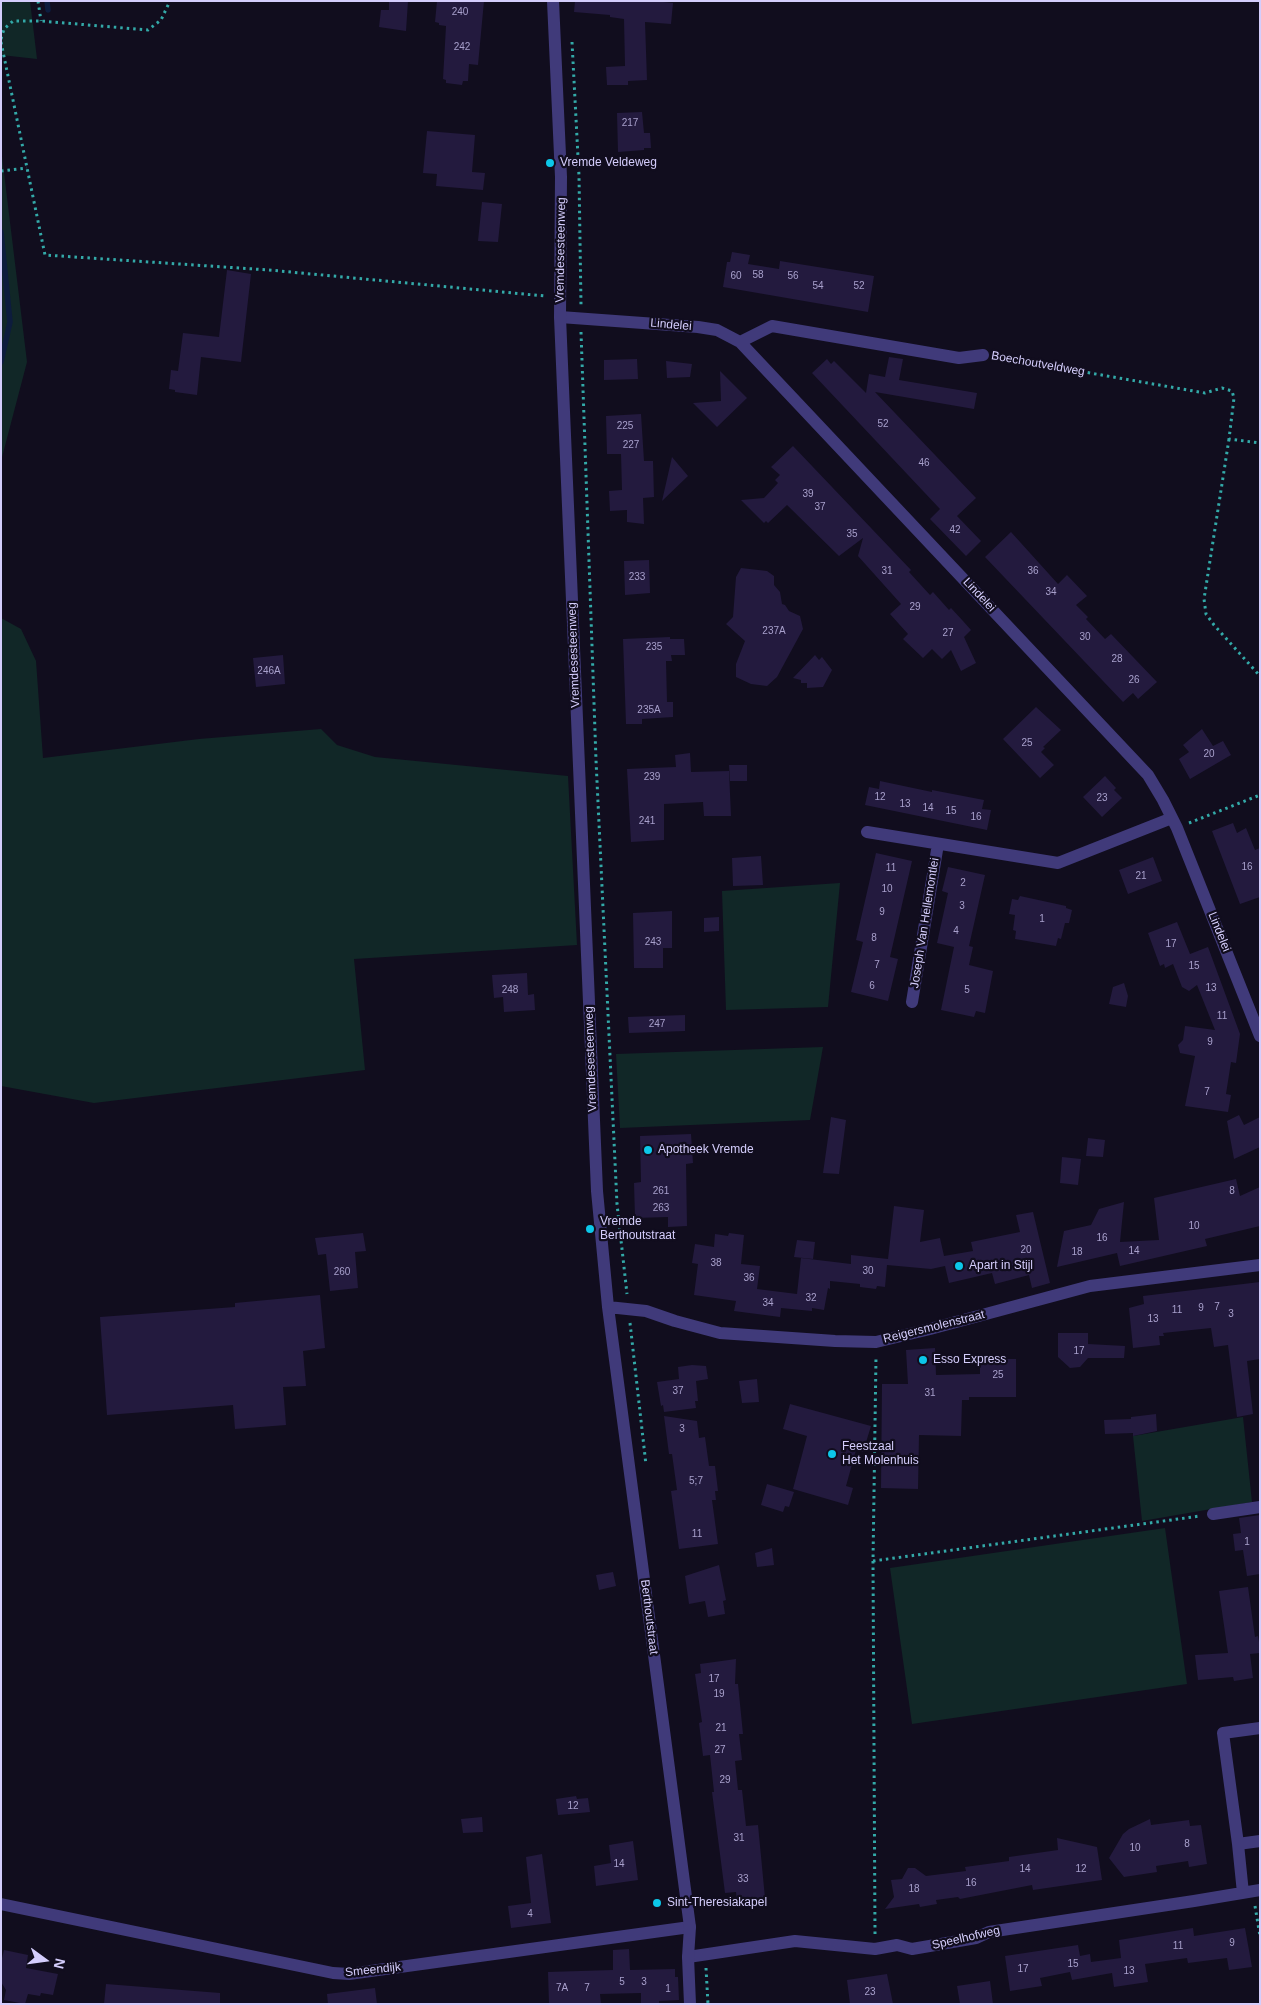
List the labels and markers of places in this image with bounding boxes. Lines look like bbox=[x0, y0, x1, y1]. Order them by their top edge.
place label: Vremde Veldeweg bbox=[560, 156, 657, 170]
marker: Vremde Veldeweg bbox=[544, 157, 556, 169]
place label: Apotheek Vremde bbox=[658, 1143, 754, 1157]
marker: Apotheek Vremde bbox=[642, 1144, 654, 1156]
place label: Vremde Berthoutstraat bbox=[600, 1215, 675, 1243]
marker: Vremde Berthoutstraat bbox=[584, 1223, 596, 1235]
place label: Apart in Stijl bbox=[969, 1259, 1033, 1273]
marker: Apart in Stijl bbox=[953, 1260, 965, 1272]
place label: Esso Express bbox=[933, 1353, 1006, 1367]
marker: Esso Express bbox=[917, 1354, 929, 1366]
place label: Feestzaal Het Molenhuis bbox=[842, 1440, 919, 1468]
marker: Feestzaal Het Molenhuis bbox=[826, 1448, 838, 1460]
place label: Sint-Theresiakapel bbox=[667, 1896, 767, 1910]
marker: Sint-Theresiakapel bbox=[651, 1897, 663, 1909]

